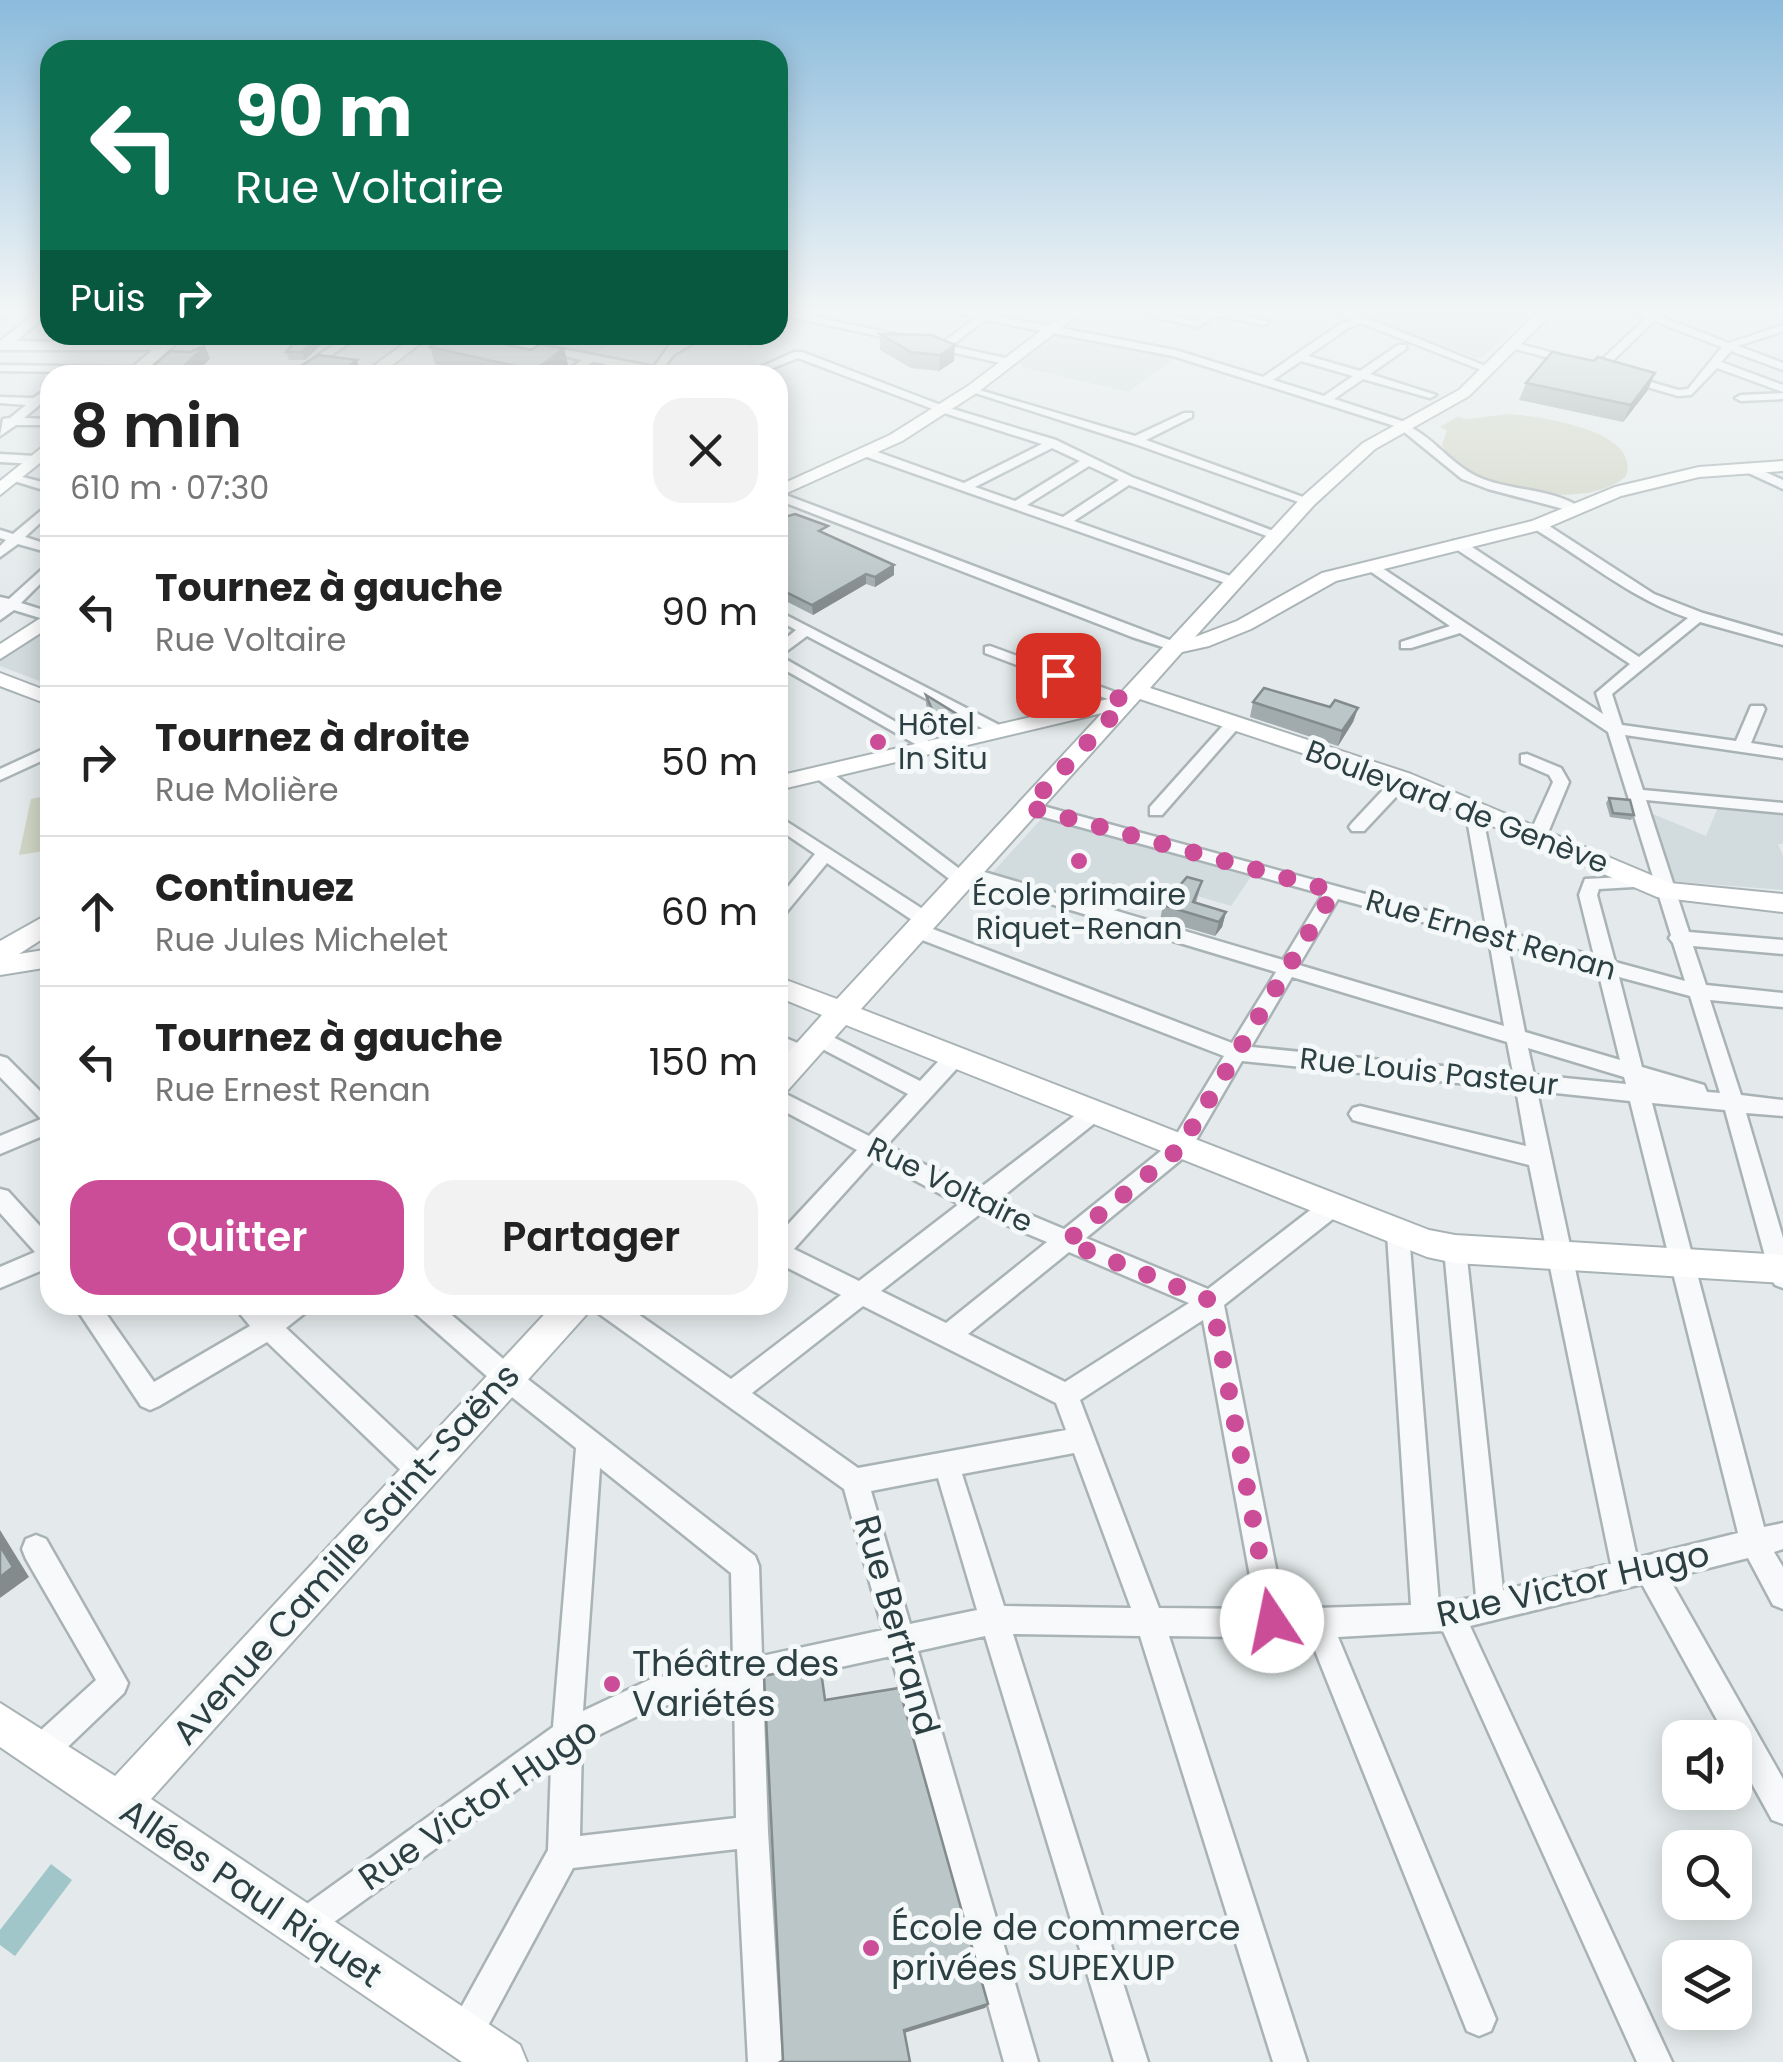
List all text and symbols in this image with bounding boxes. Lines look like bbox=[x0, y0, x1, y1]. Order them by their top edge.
text: 90 m bbox=[235, 62, 413, 161]
icon: left bbox=[70, 80, 200, 210]
text: Rue Voltaire bbox=[235, 156, 504, 219]
icon: right bbox=[166, 270, 221, 325]
text: Puis bbox=[70, 271, 146, 324]
text: 8 min bbox=[70, 384, 242, 468]
button: close bbox=[653, 398, 758, 503]
text: 610 m · 07:30 bbox=[70, 465, 269, 510]
text: Tournez à gauche bbox=[155, 561, 503, 614]
icon: left bbox=[70, 584, 125, 639]
text: 90 m bbox=[661, 585, 758, 638]
text: Rue Voltaire bbox=[155, 617, 346, 662]
pin bbox=[1016, 633, 1101, 718]
icon: arrive bbox=[1031, 648, 1086, 703]
place label: Hôtel In Situ bbox=[898, 703, 988, 780]
text: Tournez à droite bbox=[155, 711, 470, 764]
street label: Boulevard de Genève bbox=[1299, 729, 1615, 884]
marker: Hôtel In Situ bbox=[867, 731, 889, 753]
icon: right bbox=[70, 734, 125, 789]
text: 50 m bbox=[661, 735, 758, 788]
text: Rue Molière bbox=[155, 767, 339, 812]
marker: École primaire Riquet-Renan bbox=[1068, 850, 1090, 872]
text: Continuez bbox=[155, 861, 354, 914]
place label: École primaire Riquet-Renan bbox=[972, 873, 1186, 950]
street label: Rue Ernest Renan bbox=[1361, 878, 1621, 991]
icon: ahead bbox=[70, 884, 125, 939]
text: 60 m bbox=[661, 885, 758, 938]
text: Rue Jules Michelet bbox=[155, 917, 448, 962]
text: Tournez à gauche bbox=[155, 1011, 503, 1064]
icon: left bbox=[70, 1034, 125, 1089]
text: 150 m bbox=[649, 1035, 758, 1088]
street label: Rue Louis Pasteur bbox=[1298, 1037, 1560, 1106]
text: Rue Ernest Renan bbox=[155, 1067, 431, 1112]
street label: Rue Voltaire bbox=[860, 1126, 1040, 1243]
button: Quitter bbox=[70, 1180, 404, 1295]
button: Partager bbox=[424, 1180, 758, 1295]
street label: Avenue Camille Saint-Saëns bbox=[161, 1352, 531, 1755]
street label: Rue Bertrand bbox=[843, 1509, 952, 1740]
street label: Rue Victor Hugo bbox=[1432, 1528, 1714, 1639]
position arrow bbox=[1220, 1569, 1324, 1673]
place label: Théâtre des Variétés bbox=[632, 1639, 839, 1728]
marker: Théâtre des Variétés bbox=[601, 1673, 623, 1695]
street label: Rue Victor Hugo bbox=[349, 1705, 607, 1902]
map controls bbox=[1662, 1720, 1752, 2030]
button: sound bbox=[1662, 1720, 1752, 1810]
street label: Allées Paul Riquet bbox=[111, 1787, 392, 1999]
button: search bbox=[1662, 1830, 1752, 1920]
place label: École de commerce privées SUPEXUP bbox=[891, 1903, 1240, 1992]
marker: École de commerce privées SUPEXUP bbox=[860, 1937, 882, 1959]
button: layers bbox=[1662, 1940, 1752, 2030]

